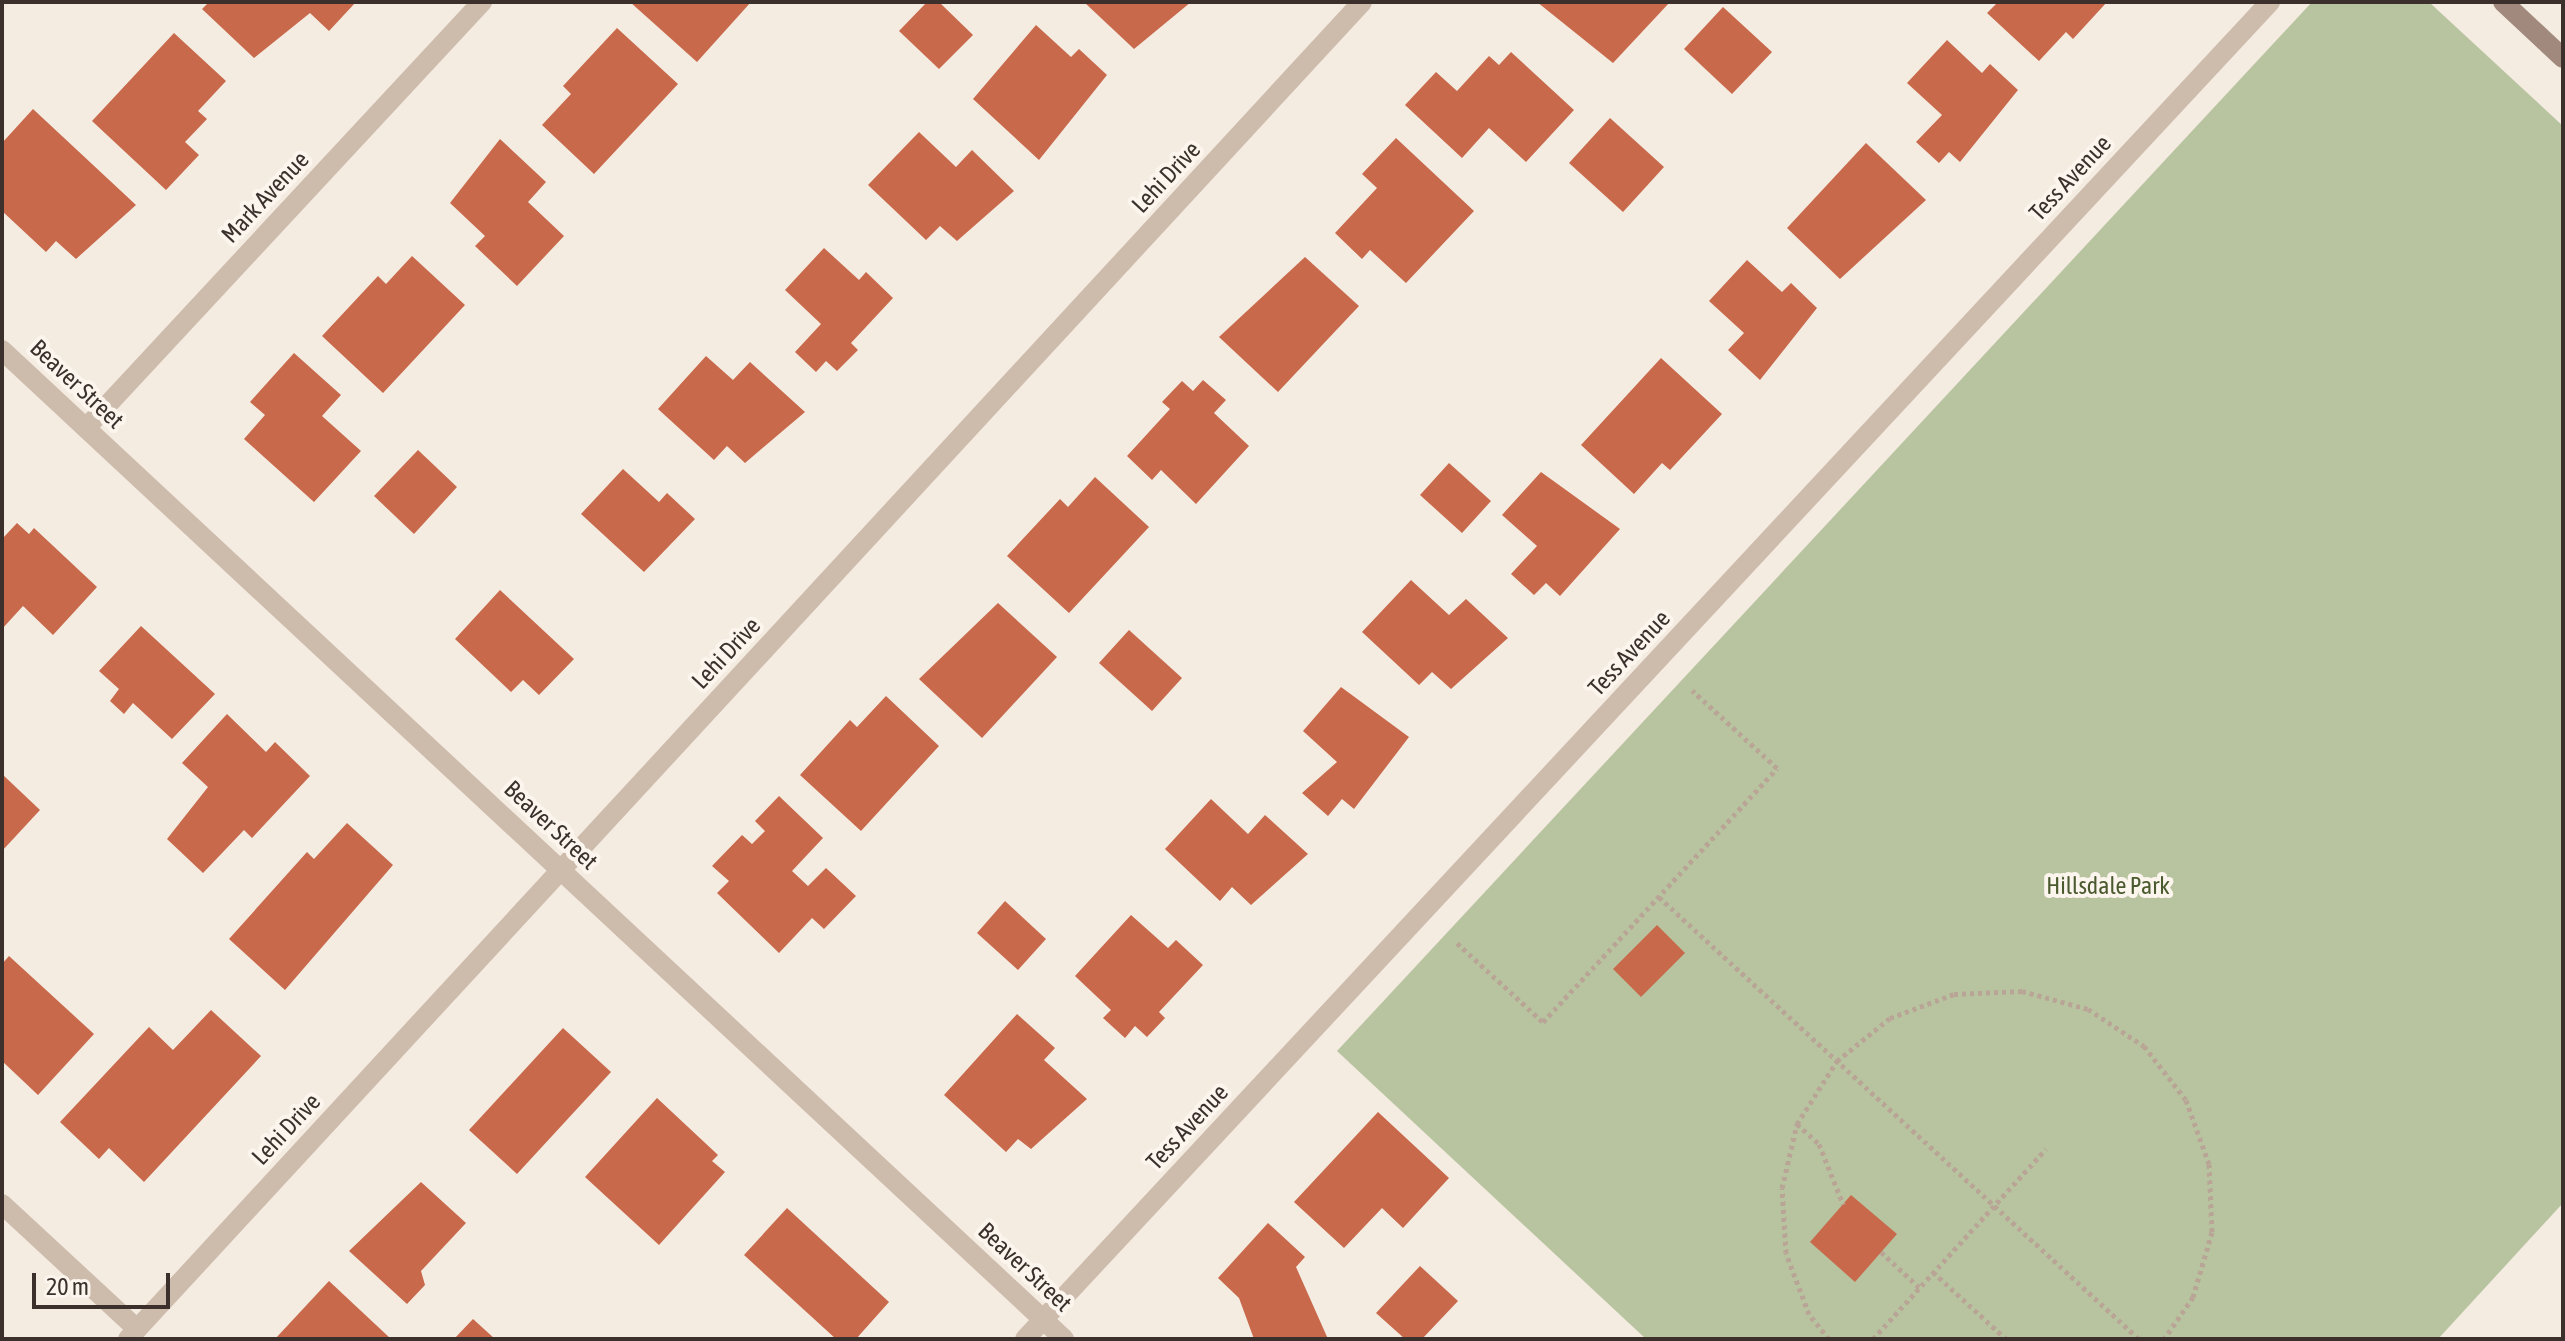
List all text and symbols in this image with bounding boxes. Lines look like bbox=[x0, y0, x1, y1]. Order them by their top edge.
street label: Tess Avenue bbox=[2023, 129, 2117, 227]
street label: Lehi Drive bbox=[1126, 135, 1206, 219]
street label: Mark Avenue bbox=[215, 145, 315, 249]
street label: Beaver Street bbox=[24, 334, 130, 434]
street label: Tess Avenue bbox=[1582, 604, 1676, 702]
street label: Lehi Drive bbox=[686, 611, 766, 695]
street label: Beaver Street bbox=[498, 775, 604, 875]
park label: Hillsdale Park bbox=[2046, 872, 2170, 900]
street label: Tess Avenue bbox=[1140, 1078, 1234, 1176]
street label: Lehi Drive bbox=[246, 1087, 326, 1171]
street label: Beaver Street bbox=[972, 1217, 1078, 1317]
scale bar bbox=[36, 1257, 174, 1307]
text: 20 m bbox=[46, 1273, 89, 1300]

